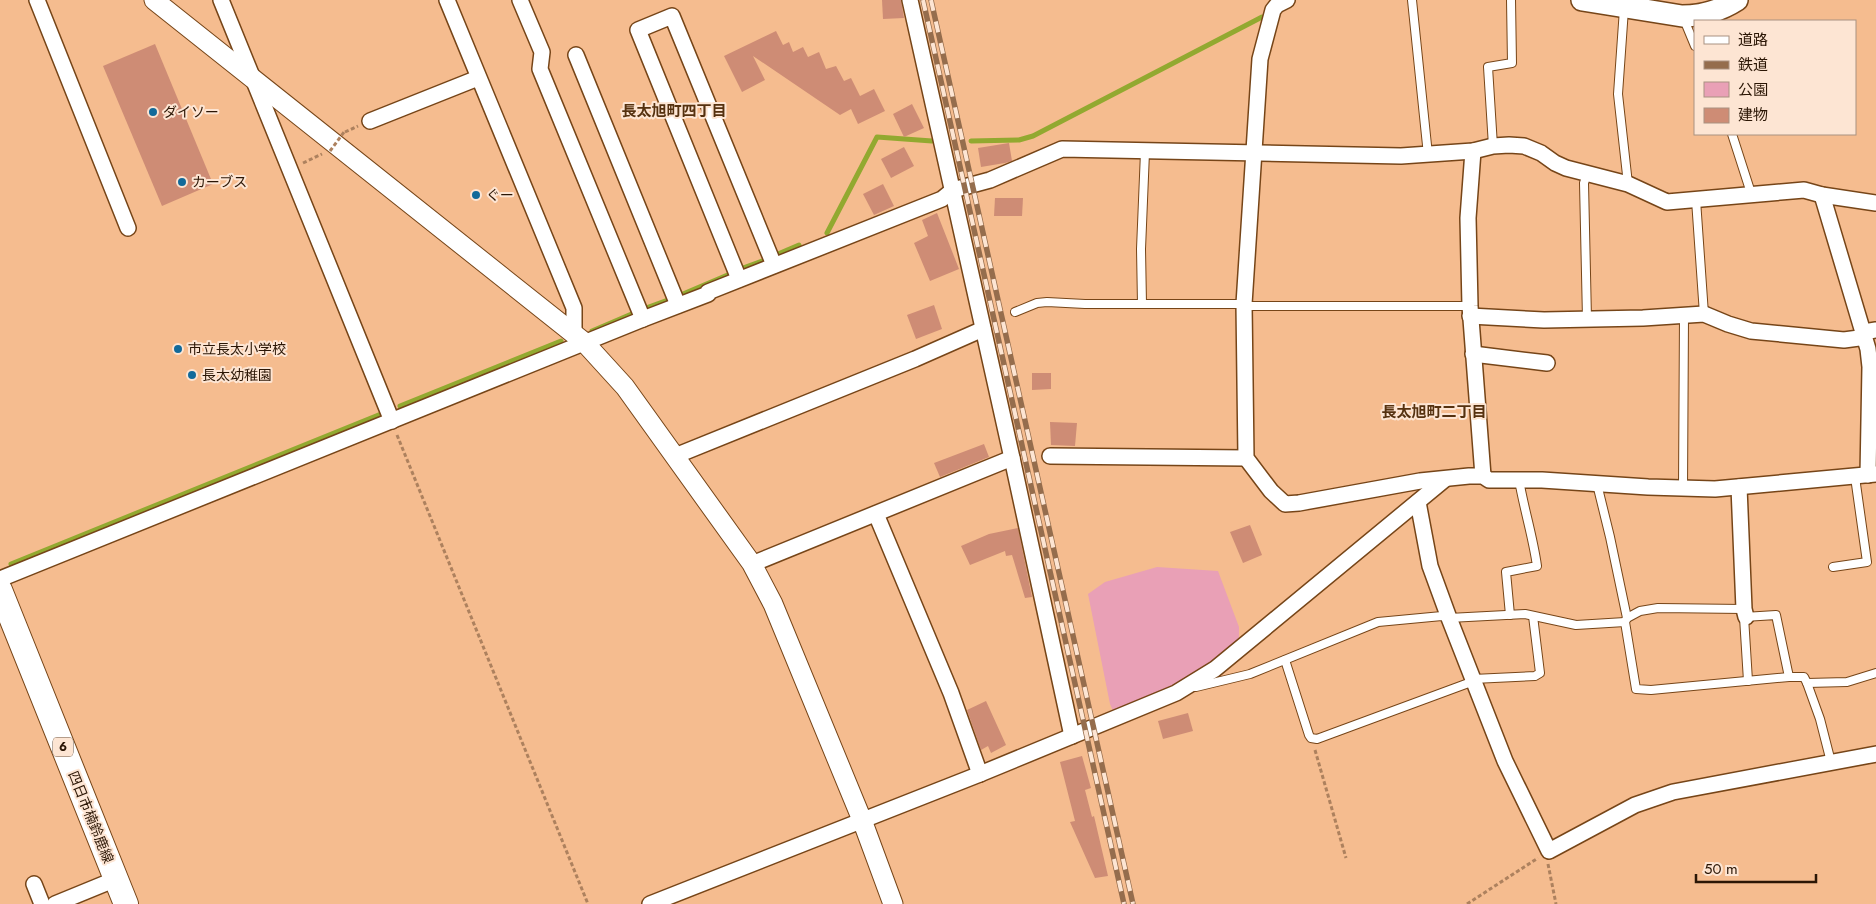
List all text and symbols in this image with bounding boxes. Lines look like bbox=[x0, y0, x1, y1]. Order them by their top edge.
legend bbox=[1694, 20, 1856, 135]
text: 道路 bbox=[1738, 29, 1768, 51]
text: 鉄道 bbox=[1738, 54, 1768, 76]
text: 公園 bbox=[1738, 79, 1768, 101]
district label: 長太旭町四丁目 bbox=[621, 100, 727, 122]
place label: ダイソー bbox=[163, 102, 219, 122]
text: 建物 bbox=[1738, 104, 1768, 126]
marker: ダイソー bbox=[147, 106, 159, 118]
place label: カーブス bbox=[192, 172, 247, 192]
marker: カーブス bbox=[176, 176, 188, 188]
place label: ぐー bbox=[486, 185, 514, 205]
marker: ぐー bbox=[470, 189, 482, 201]
place label: 市立長太小学校 bbox=[188, 339, 286, 359]
marker: 市立長太小学校 bbox=[172, 343, 184, 355]
place label: 長太幼稚園 bbox=[202, 365, 272, 385]
marker: 長太幼稚園 bbox=[186, 369, 198, 381]
district label: 長太旭町二丁目 bbox=[1381, 401, 1487, 423]
road number: 6 bbox=[53, 738, 73, 756]
street label: 四日市楠鈴鹿線 bbox=[63, 768, 119, 866]
scale bar bbox=[1696, 852, 1816, 884]
text: 50 m bbox=[1704, 858, 1738, 880]

